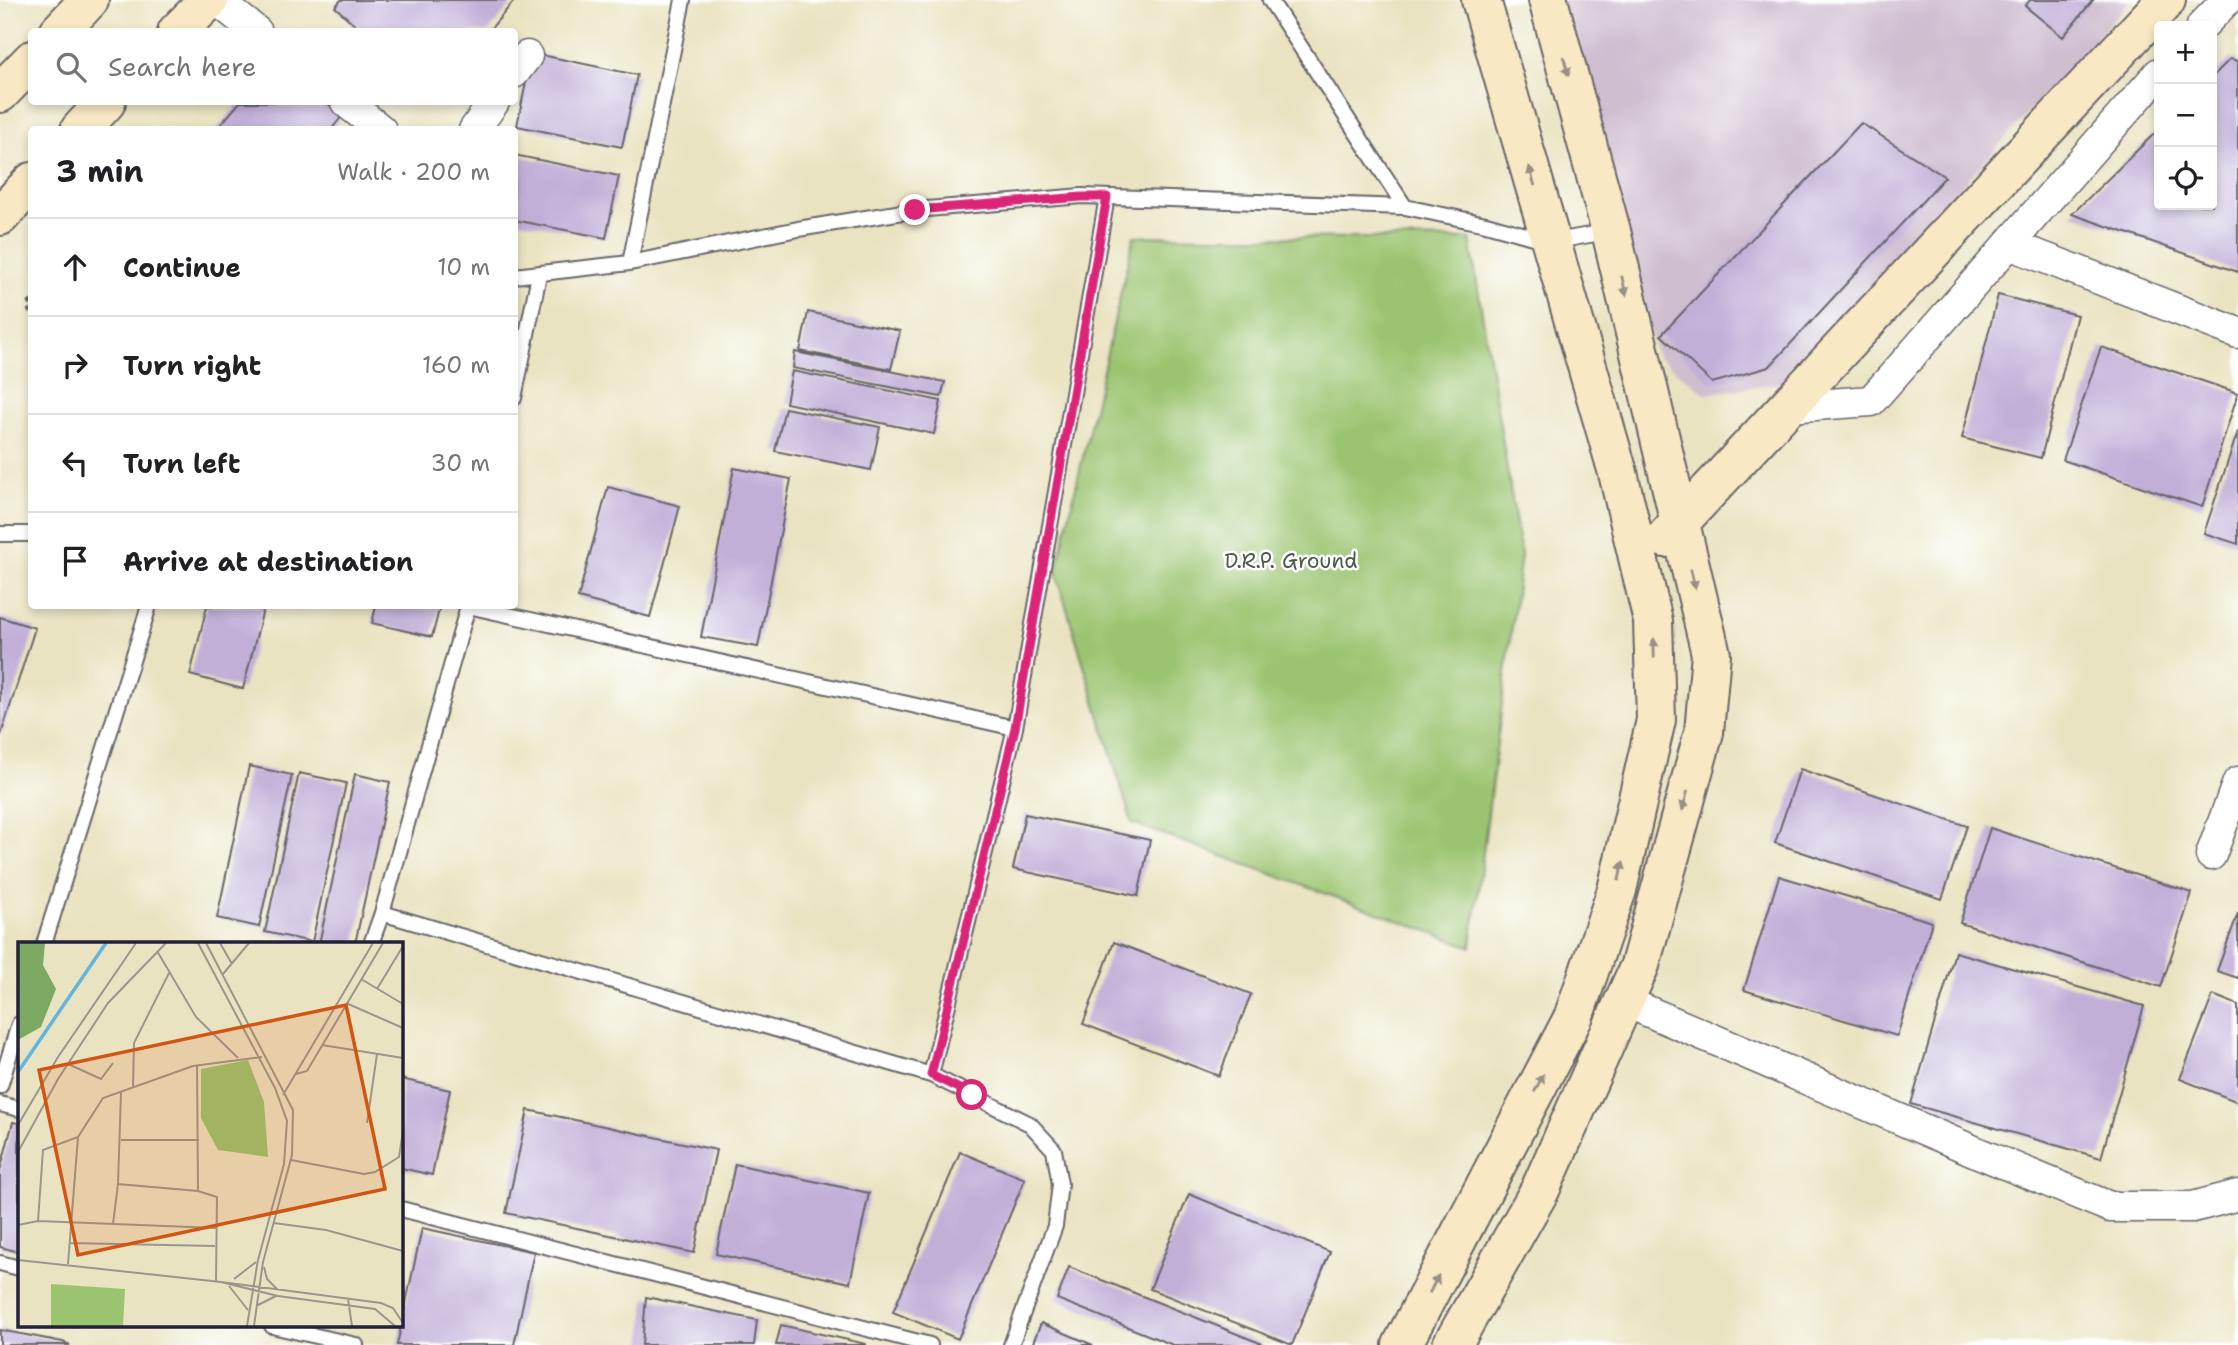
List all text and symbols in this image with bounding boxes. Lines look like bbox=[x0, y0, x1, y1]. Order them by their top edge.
map controls bbox=[2154, 21, 2217, 210]
button: + bbox=[2154, 21, 2217, 84]
search box bbox=[28, 28, 518, 105]
icon: search bbox=[52, 48, 90, 86]
text: Search here bbox=[108, 49, 257, 84]
one-way arrow bbox=[1561, 55, 1572, 77]
button: − bbox=[2154, 84, 2217, 147]
button: locate bbox=[2154, 147, 2217, 210]
text: 3 min bbox=[56, 151, 143, 192]
text: Walk · 200 m bbox=[337, 157, 490, 187]
one-way arrow bbox=[1527, 165, 1537, 186]
route end bbox=[899, 194, 930, 225]
icon: ahead bbox=[56, 248, 94, 286]
text: Continue bbox=[123, 250, 241, 285]
text: 10 m bbox=[437, 252, 490, 282]
one-way arrow bbox=[1619, 275, 1630, 297]
icon: right bbox=[56, 346, 94, 384]
text: Turn right bbox=[123, 348, 261, 383]
text: 160 m bbox=[422, 350, 490, 380]
icon: left bbox=[56, 444, 94, 482]
text: Turn left bbox=[123, 446, 240, 481]
text: 30 m bbox=[431, 448, 490, 478]
icon: arrive bbox=[56, 542, 94, 580]
text: Arrive at destination bbox=[123, 544, 413, 579]
park label: D.R.P. Ground bbox=[1224, 547, 1358, 575]
one-way arrow bbox=[1688, 568, 1699, 590]
one-way arrow bbox=[1648, 636, 1660, 658]
one-way arrow bbox=[1679, 791, 1690, 813]
one-way arrow bbox=[1616, 860, 1627, 882]
inset map bbox=[18, 942, 402, 1328]
one-way arrow bbox=[1533, 1073, 1545, 1092]
route start bbox=[956, 1079, 987, 1110]
one-way arrow bbox=[1428, 1275, 1440, 1294]

